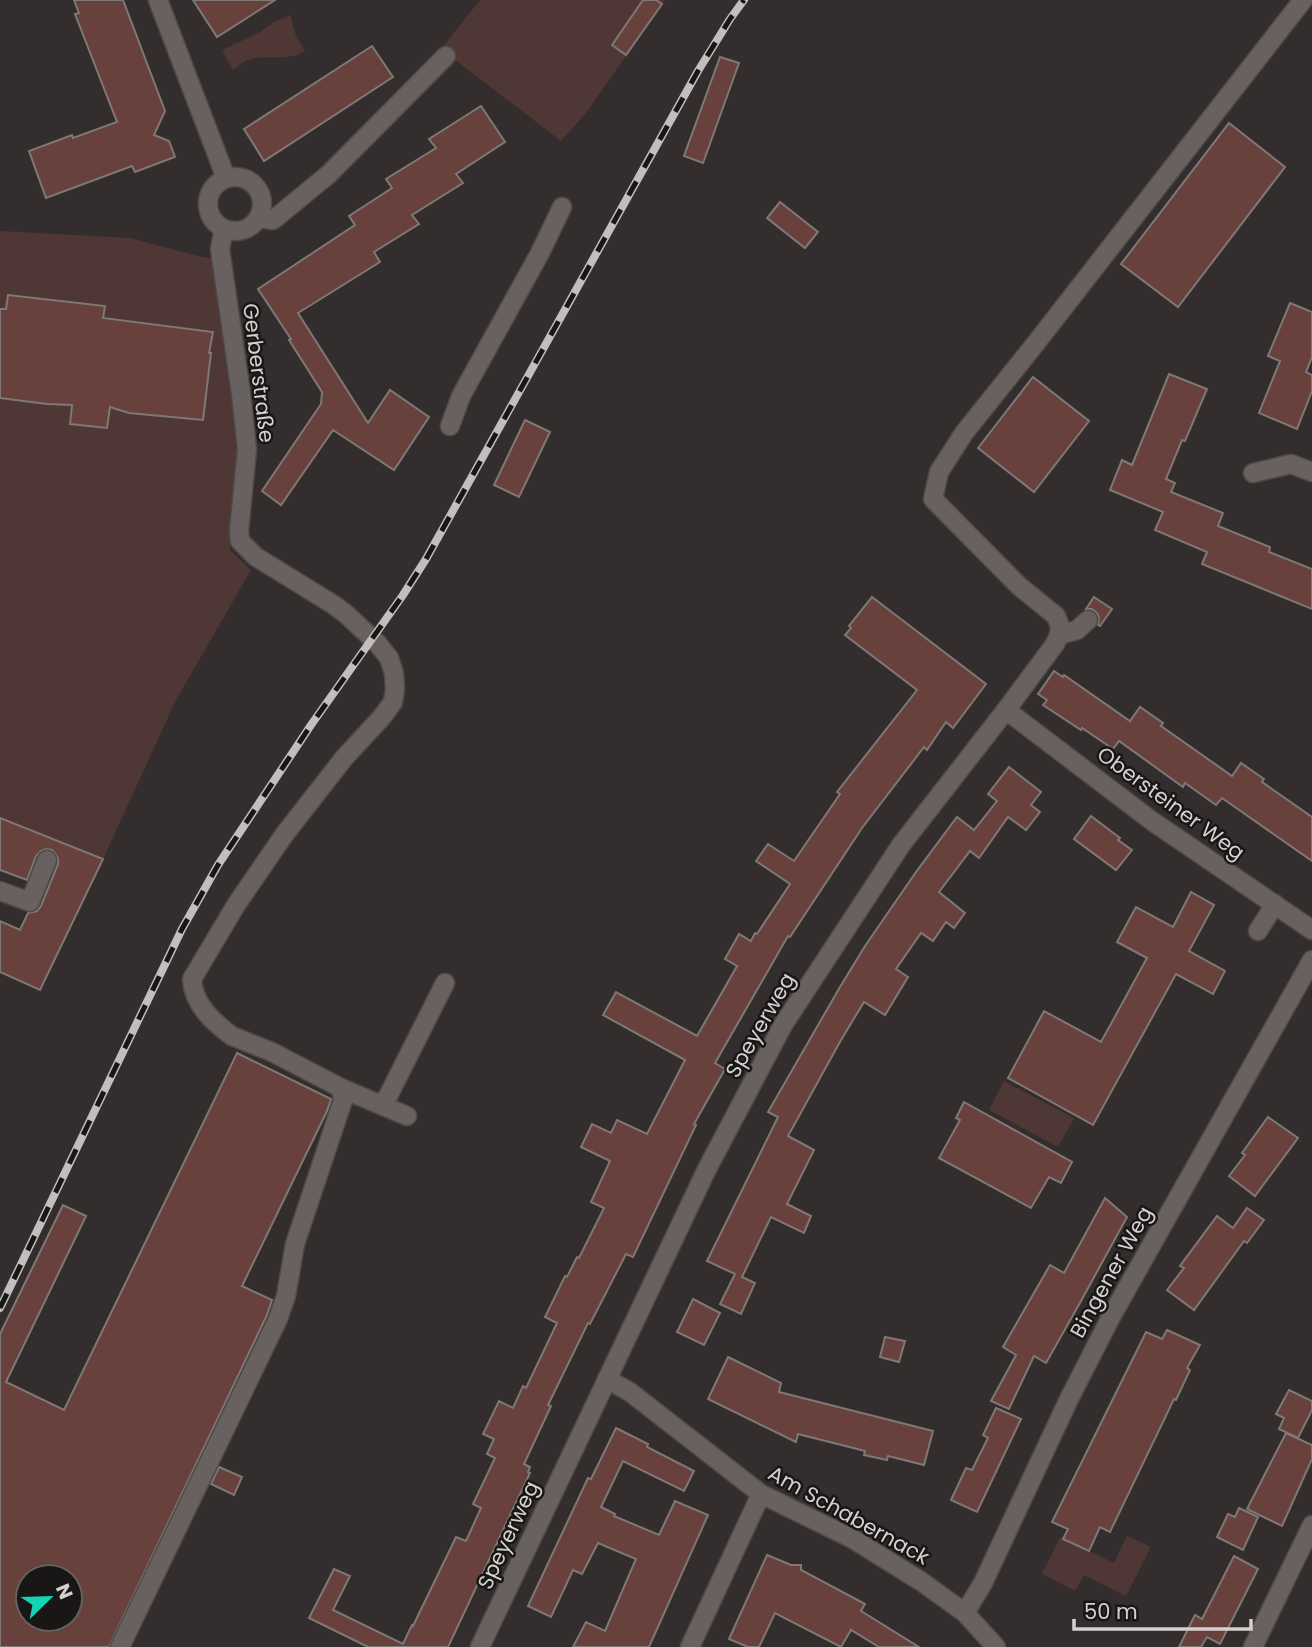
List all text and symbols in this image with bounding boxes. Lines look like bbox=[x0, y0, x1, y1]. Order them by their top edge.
street label: Gerberstraße bbox=[236, 302, 282, 444]
street label: Obersteiner Weg bbox=[1091, 740, 1251, 866]
street label: Speyerweg bbox=[718, 967, 802, 1083]
street label: Bingener Weg bbox=[1063, 1201, 1159, 1343]
street label: Am Schabernack bbox=[763, 1459, 935, 1571]
street label: Speyerweg bbox=[470, 1476, 546, 1594]
north arrow bbox=[14, 1563, 84, 1633]
text: N bbox=[49, 1580, 79, 1603]
scale bar bbox=[1074, 1588, 1251, 1632]
text: 50 m bbox=[1084, 1597, 1138, 1626]

